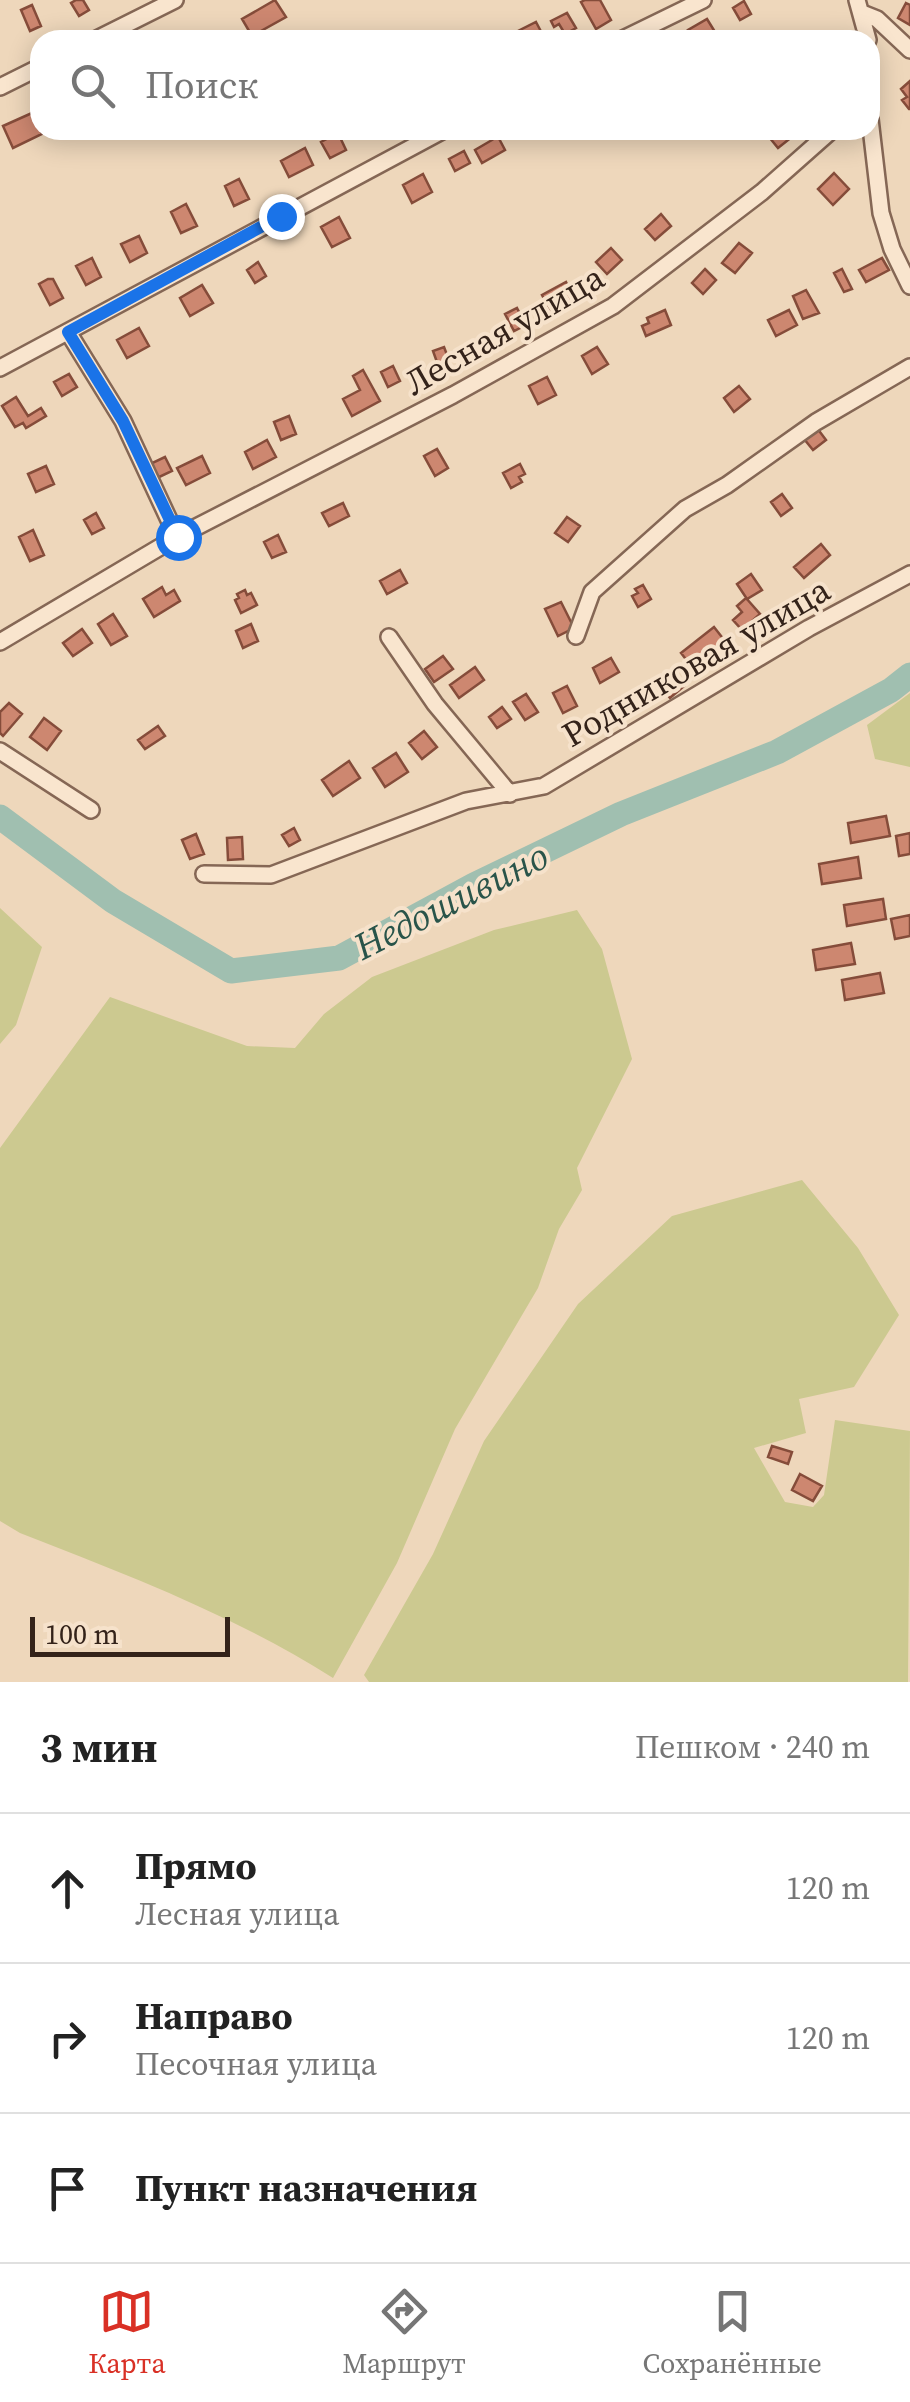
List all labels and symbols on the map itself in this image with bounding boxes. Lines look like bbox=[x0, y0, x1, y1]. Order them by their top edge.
route end bbox=[259, 194, 305, 240]
street label: Лесная улица bbox=[395, 253, 613, 407]
route start bbox=[156, 515, 202, 561]
street label: Родниковая улица bbox=[553, 566, 839, 758]
water label: Недошивино bbox=[344, 830, 557, 973]
scale bar bbox=[30, 1612, 230, 1656]

